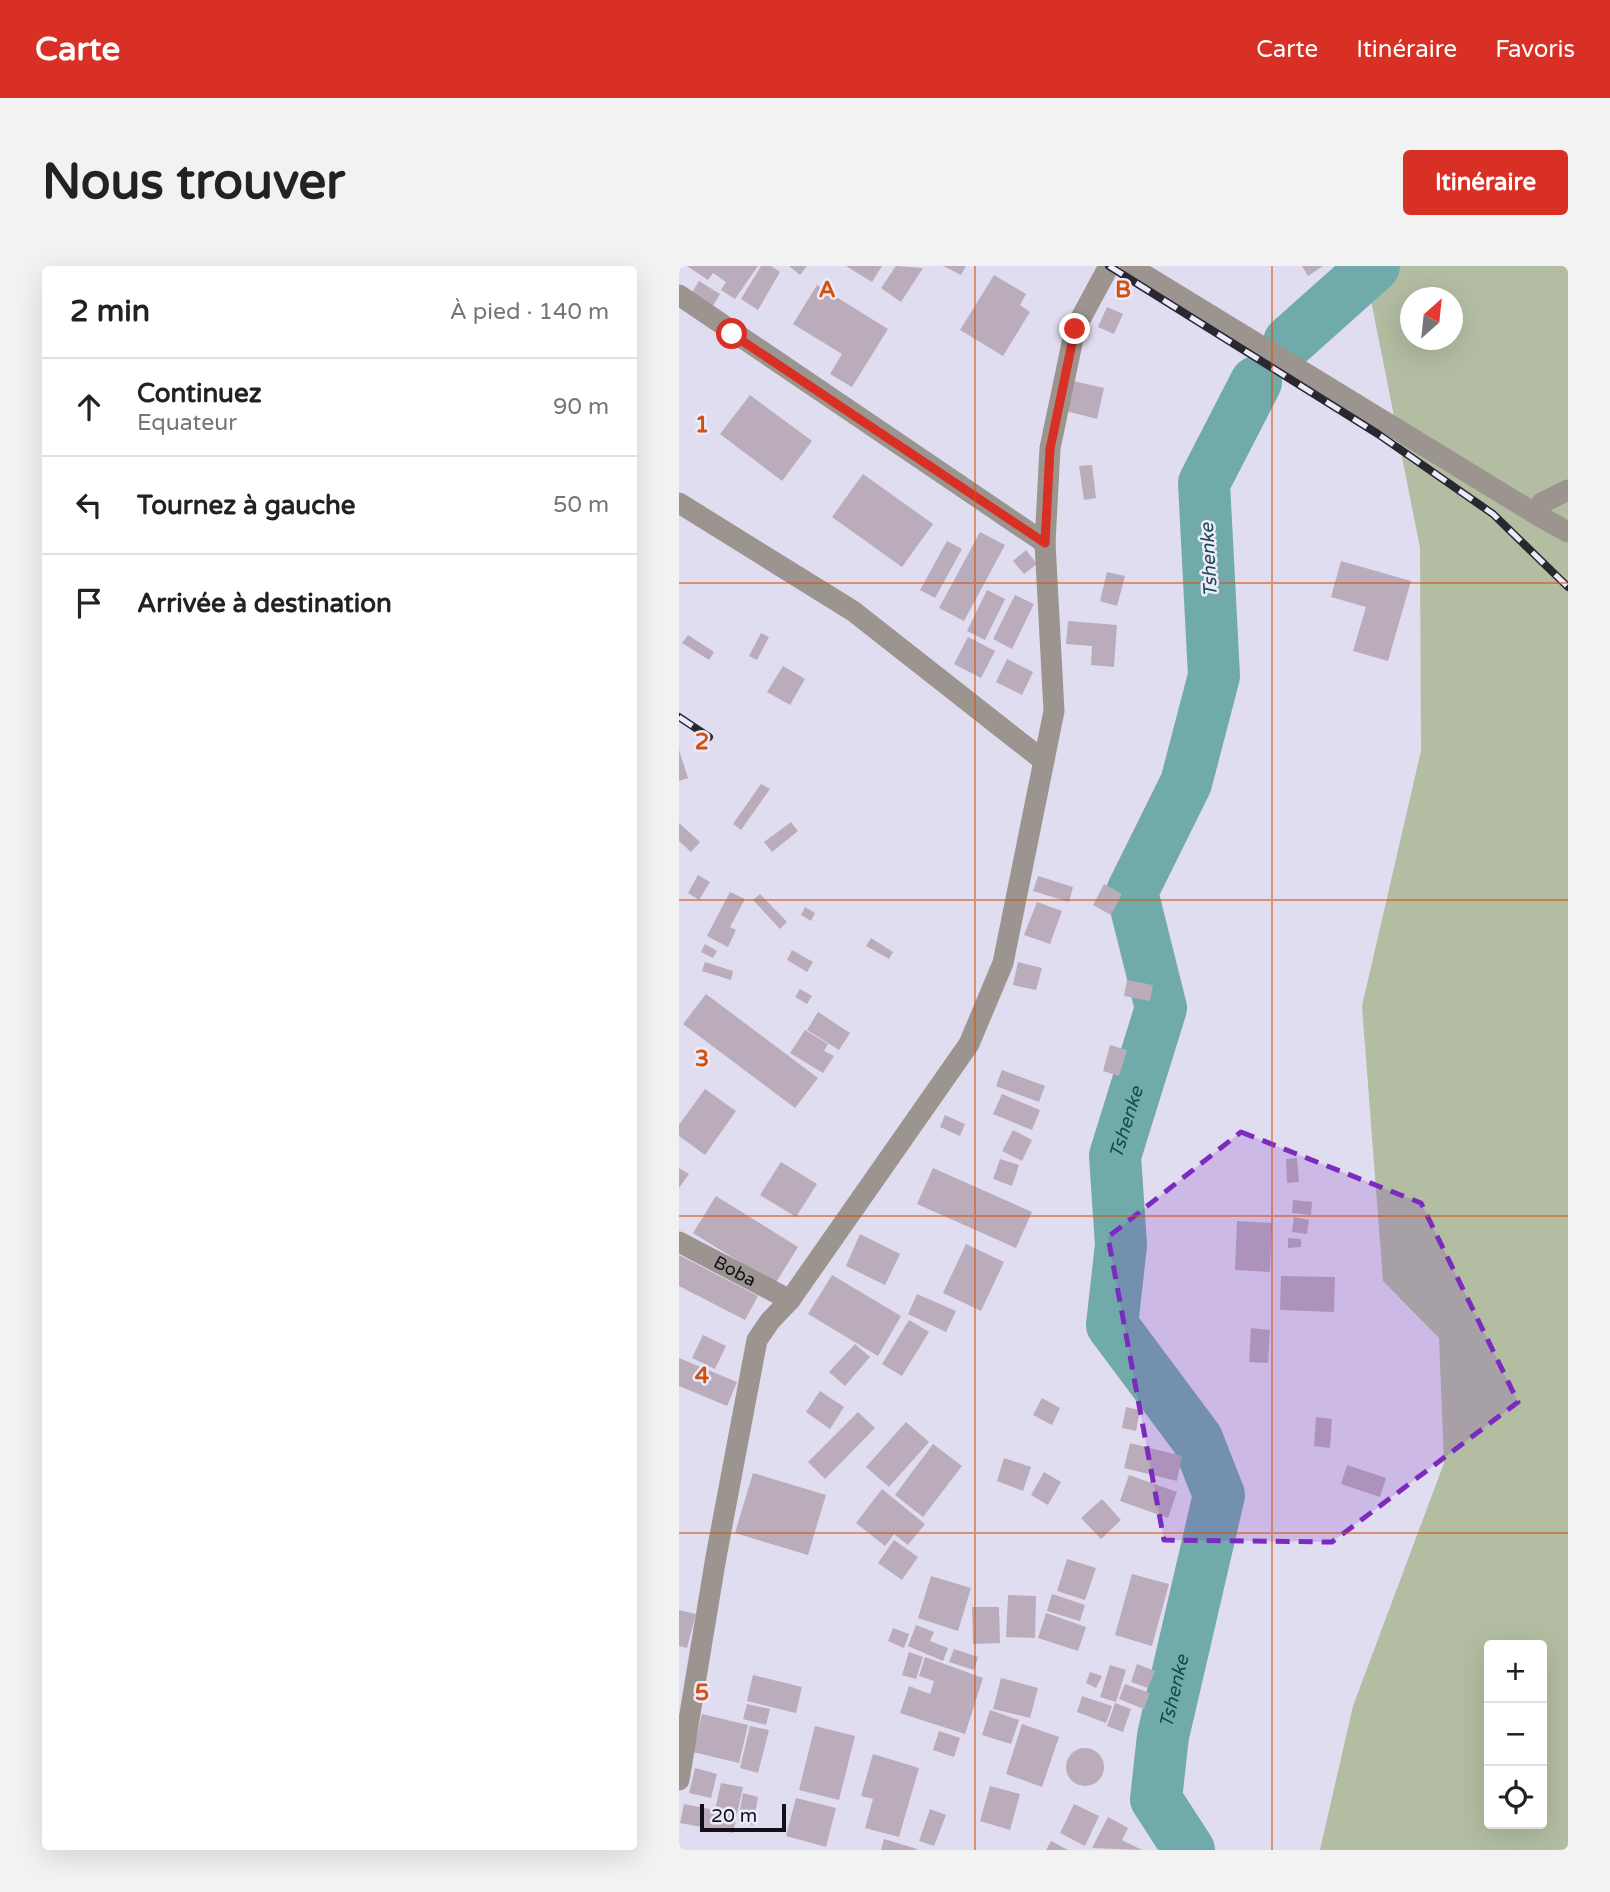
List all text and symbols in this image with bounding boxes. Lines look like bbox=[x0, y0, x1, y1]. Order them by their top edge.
text: Carte bbox=[35, 30, 120, 69]
text: Carte bbox=[1256, 35, 1318, 64]
text: Itinéraire bbox=[1356, 35, 1457, 64]
text: Favoris bbox=[1495, 35, 1575, 64]
button: Itinéraire bbox=[1403, 150, 1568, 215]
text: Nous trouver bbox=[42, 153, 345, 212]
text: A bbox=[818, 276, 836, 304]
text: B bbox=[1115, 276, 1131, 304]
north arrow bbox=[1400, 287, 1463, 350]
text: 2 min bbox=[70, 293, 150, 330]
text: À pied · 140 m bbox=[450, 298, 609, 326]
route end bbox=[1059, 313, 1090, 344]
route start bbox=[716, 318, 747, 349]
text: Continuez bbox=[137, 378, 262, 409]
icon: ahead bbox=[70, 388, 108, 426]
text: 90 m bbox=[553, 393, 609, 421]
text: Equateur bbox=[137, 409, 237, 437]
text: 1 bbox=[695, 411, 709, 439]
icon: left bbox=[70, 486, 108, 524]
text: Tournez à gauche bbox=[137, 490, 356, 521]
text: 50 m bbox=[553, 491, 609, 519]
water label: Tshenke bbox=[1196, 521, 1222, 598]
icon: arrive bbox=[70, 584, 108, 622]
text: Arrivée à destination bbox=[137, 588, 392, 619]
text: 2 bbox=[695, 728, 709, 756]
text: 3 bbox=[695, 1045, 709, 1073]
water label: Tshenke bbox=[1105, 1083, 1148, 1161]
street label: Boba bbox=[710, 1251, 760, 1291]
text: 4 bbox=[695, 1362, 710, 1390]
map controls bbox=[1484, 1640, 1547, 1829]
button: + bbox=[1484, 1640, 1547, 1703]
water label: Tshenke bbox=[1155, 1652, 1194, 1730]
text: 5 bbox=[695, 1679, 709, 1707]
button: − bbox=[1484, 1703, 1547, 1766]
button: locate bbox=[1484, 1766, 1547, 1829]
scale bar bbox=[700, 1801, 786, 1833]
text: 20 m bbox=[711, 1805, 757, 1827]

